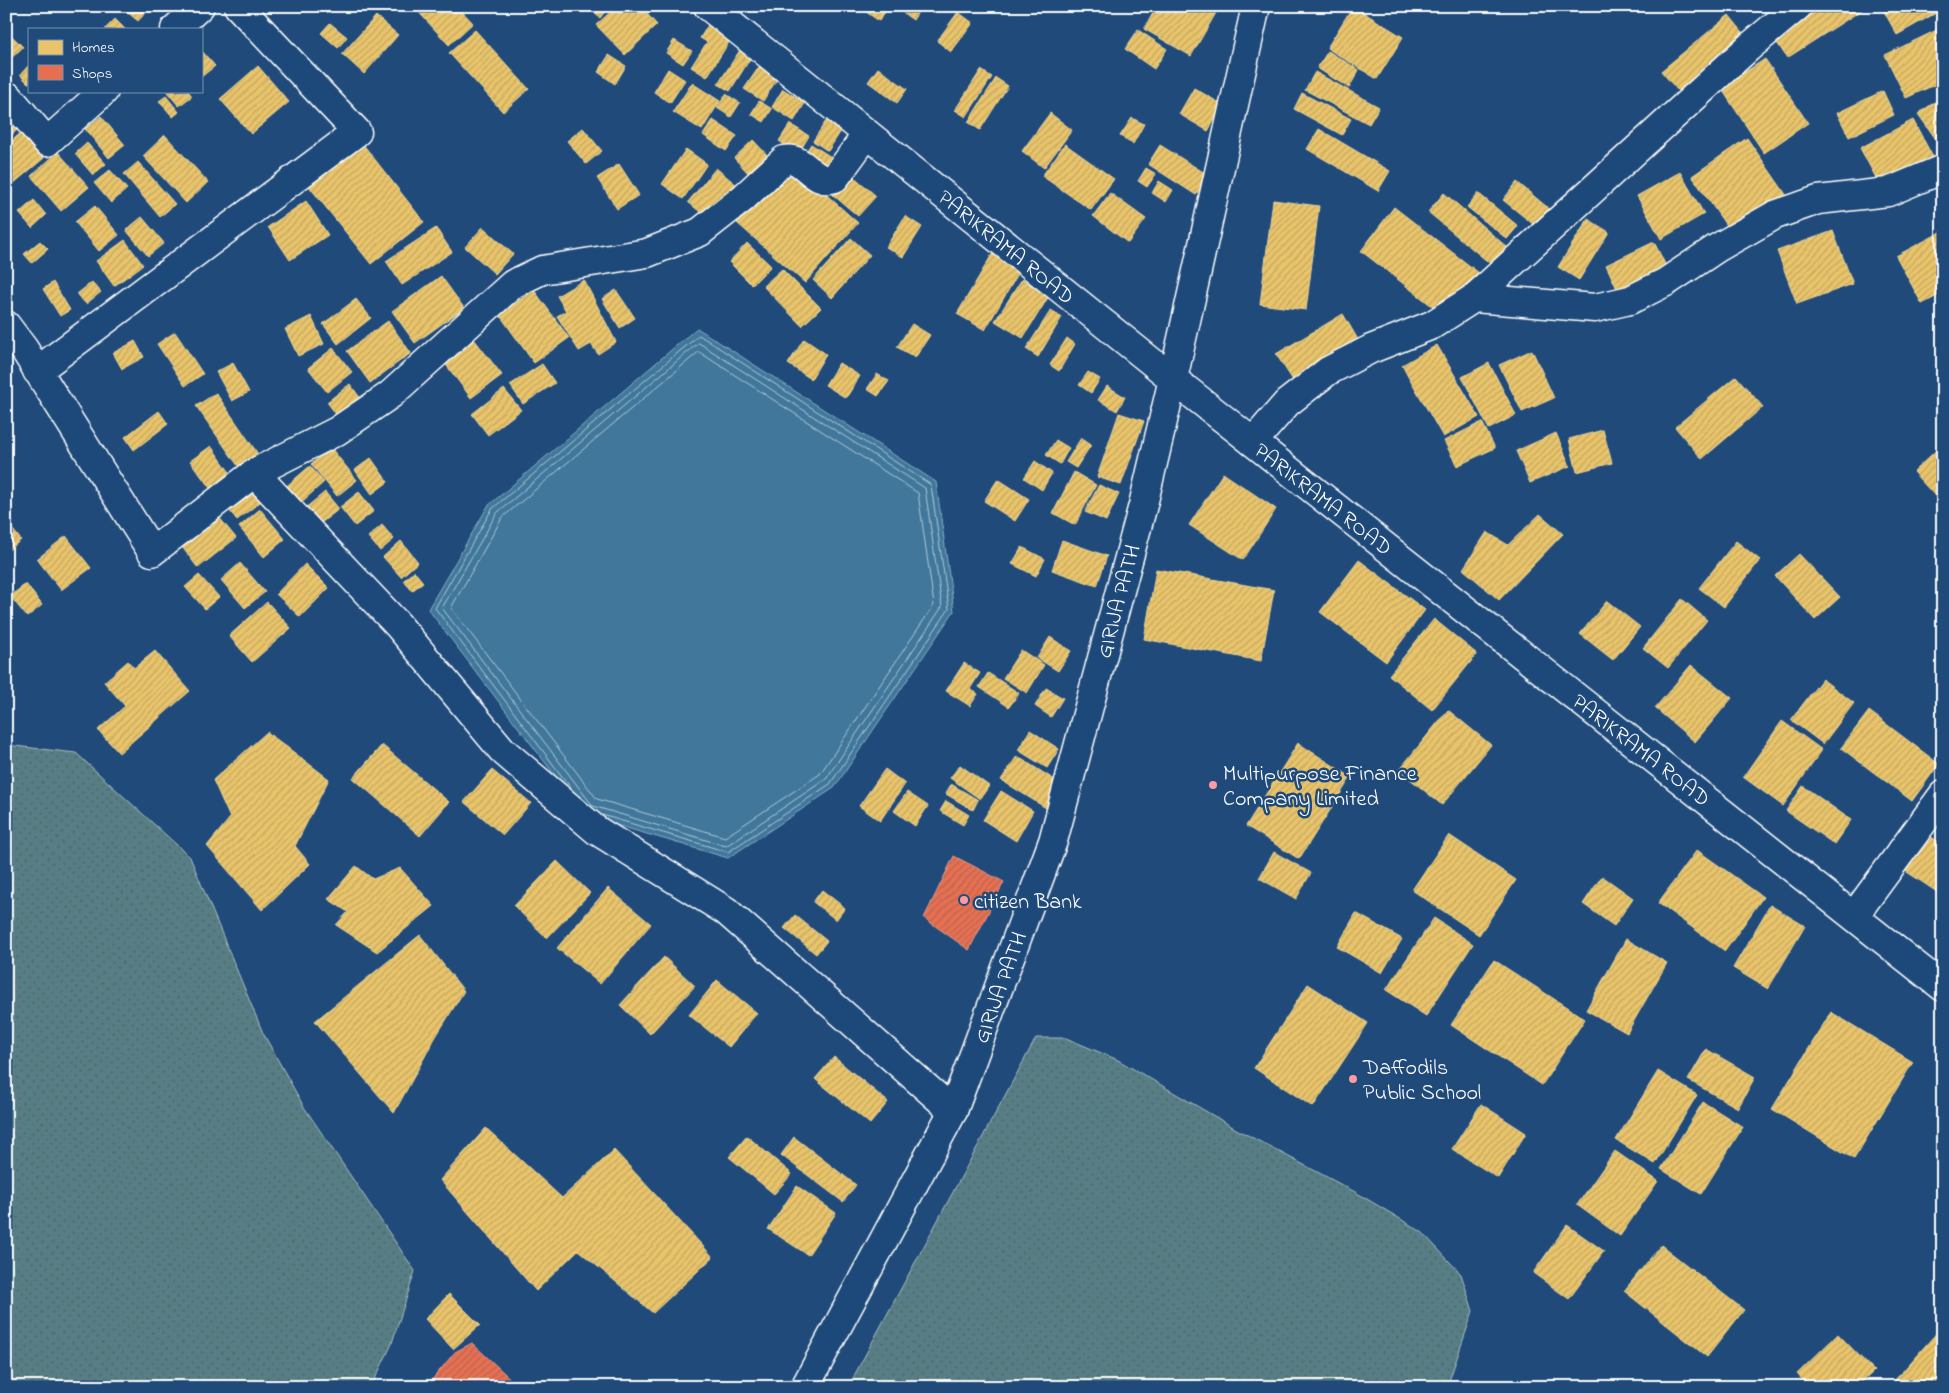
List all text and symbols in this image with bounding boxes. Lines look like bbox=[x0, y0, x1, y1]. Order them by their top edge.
legend bbox=[28, 28, 202, 92]
text: Homes bbox=[72, 37, 115, 59]
text: Shops bbox=[72, 63, 112, 85]
street label: PARIKRAMA ROAD bbox=[930, 183, 1080, 314]
street label: PARIKRAMA ROAD bbox=[1246, 436, 1398, 565]
street label: GIRIJA PATH bbox=[1089, 541, 1150, 662]
street label: PARIKRAMA ROAD bbox=[1564, 687, 1716, 816]
place label: Multipurpose Finance Company Limited bbox=[1223, 759, 1417, 817]
marker: Multipurpose Finance Company Limited bbox=[1207, 779, 1219, 791]
place label: citizen Bank bbox=[974, 887, 1082, 919]
marker: citizen Bank bbox=[958, 894, 970, 906]
street label: GIRIJA PATH bbox=[967, 928, 1037, 1048]
place label: Daffodils Public School bbox=[1362, 1053, 1481, 1110]
marker: Daffodils Public School bbox=[1347, 1073, 1359, 1085]

